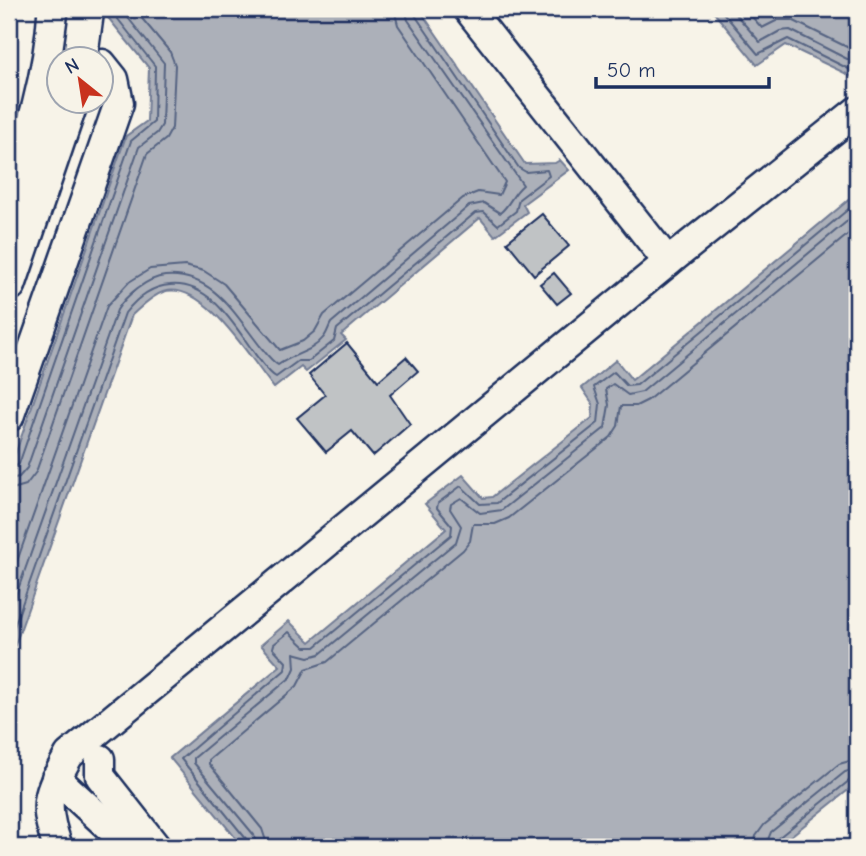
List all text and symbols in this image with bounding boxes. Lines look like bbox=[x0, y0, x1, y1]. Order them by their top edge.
north arrow bbox=[46, 46, 116, 116]
scale bar bbox=[596, 46, 770, 90]
text: N bbox=[61, 54, 83, 79]
text: 50 m bbox=[607, 58, 656, 82]

